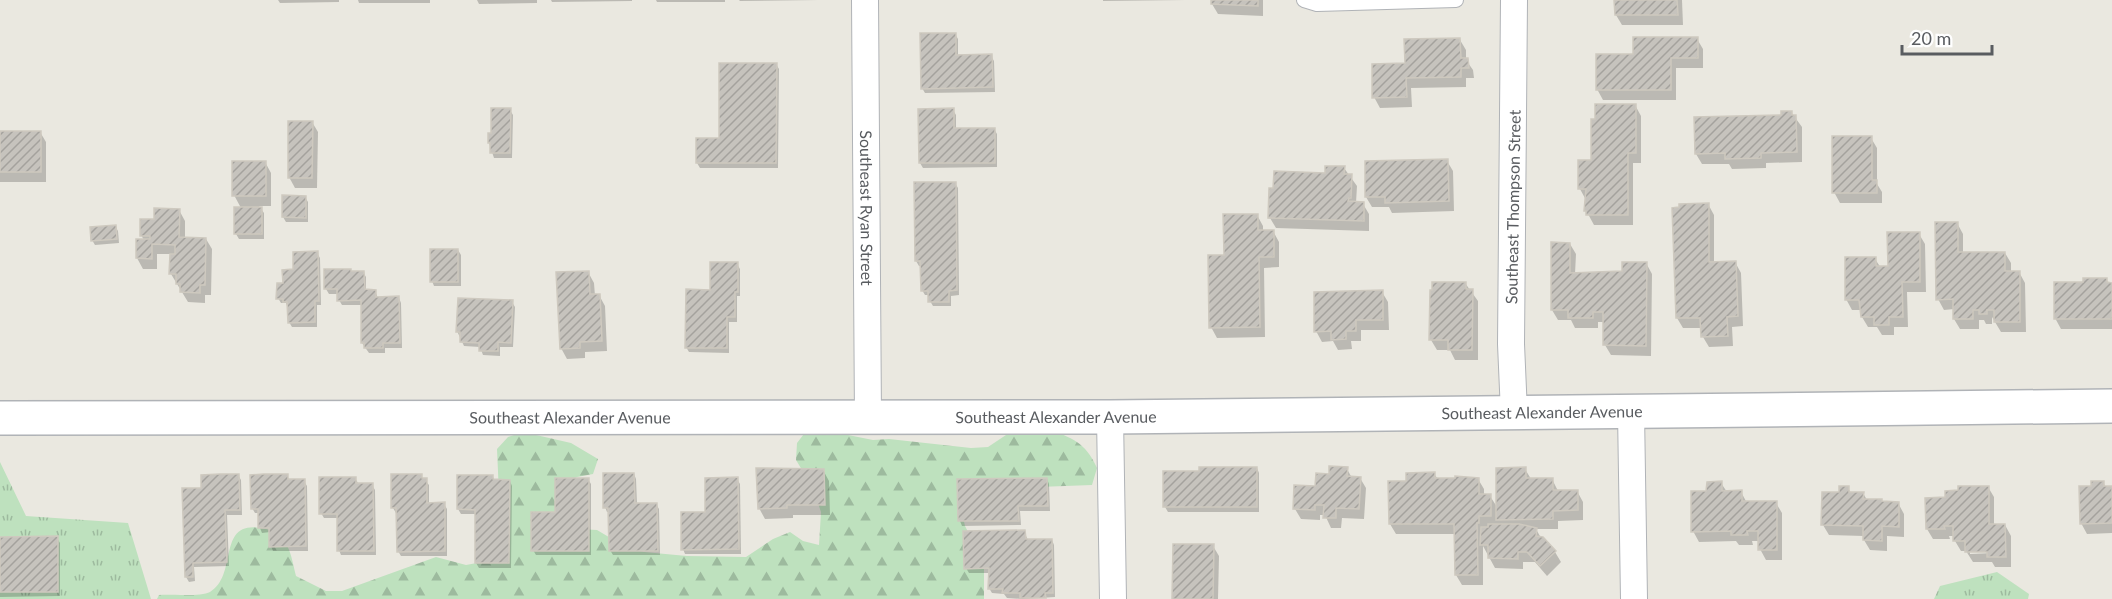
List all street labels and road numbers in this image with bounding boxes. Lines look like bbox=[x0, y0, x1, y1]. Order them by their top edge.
street label: Southeast Thompson Street bbox=[1501, 109, 1524, 304]
street label: Southeast Ryan Street bbox=[857, 130, 877, 286]
street label: Southeast Alexander Avenue bbox=[1441, 401, 1643, 422]
street label: Southeast Alexander Avenue bbox=[955, 406, 1157, 426]
street label: Southeast Alexander Avenue bbox=[469, 407, 671, 427]

